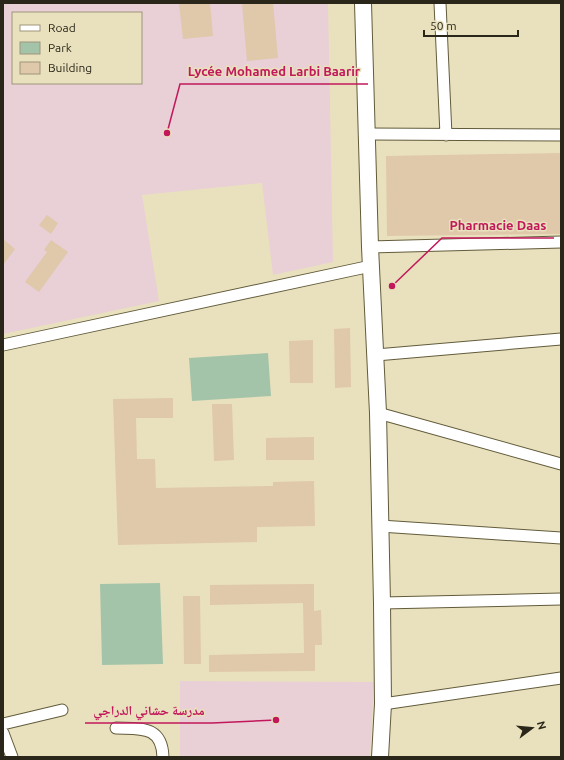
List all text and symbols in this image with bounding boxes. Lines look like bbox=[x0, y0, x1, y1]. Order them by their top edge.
legend bbox=[12, 12, 142, 84]
scale bar bbox=[424, 12, 518, 38]
text: 50 m bbox=[430, 19, 457, 32]
text: Road bbox=[48, 21, 76, 34]
text: Park bbox=[48, 41, 72, 54]
callout: Lycée Mohamed Larbi Baarir bbox=[180, 59, 368, 84]
text: Building bbox=[48, 61, 92, 74]
text: Lycée Mohamed Larbi Baarir bbox=[188, 64, 361, 78]
callout: Pharmacie Daas bbox=[442, 213, 554, 238]
text: Pharmacie Daas bbox=[450, 218, 546, 232]
callout: مدرسة حشاني الدراجي bbox=[85, 698, 212, 723]
text: مدرسة حشاني الدراجي bbox=[93, 703, 205, 721]
north arrow bbox=[512, 708, 552, 748]
text: N bbox=[535, 720, 549, 731]

